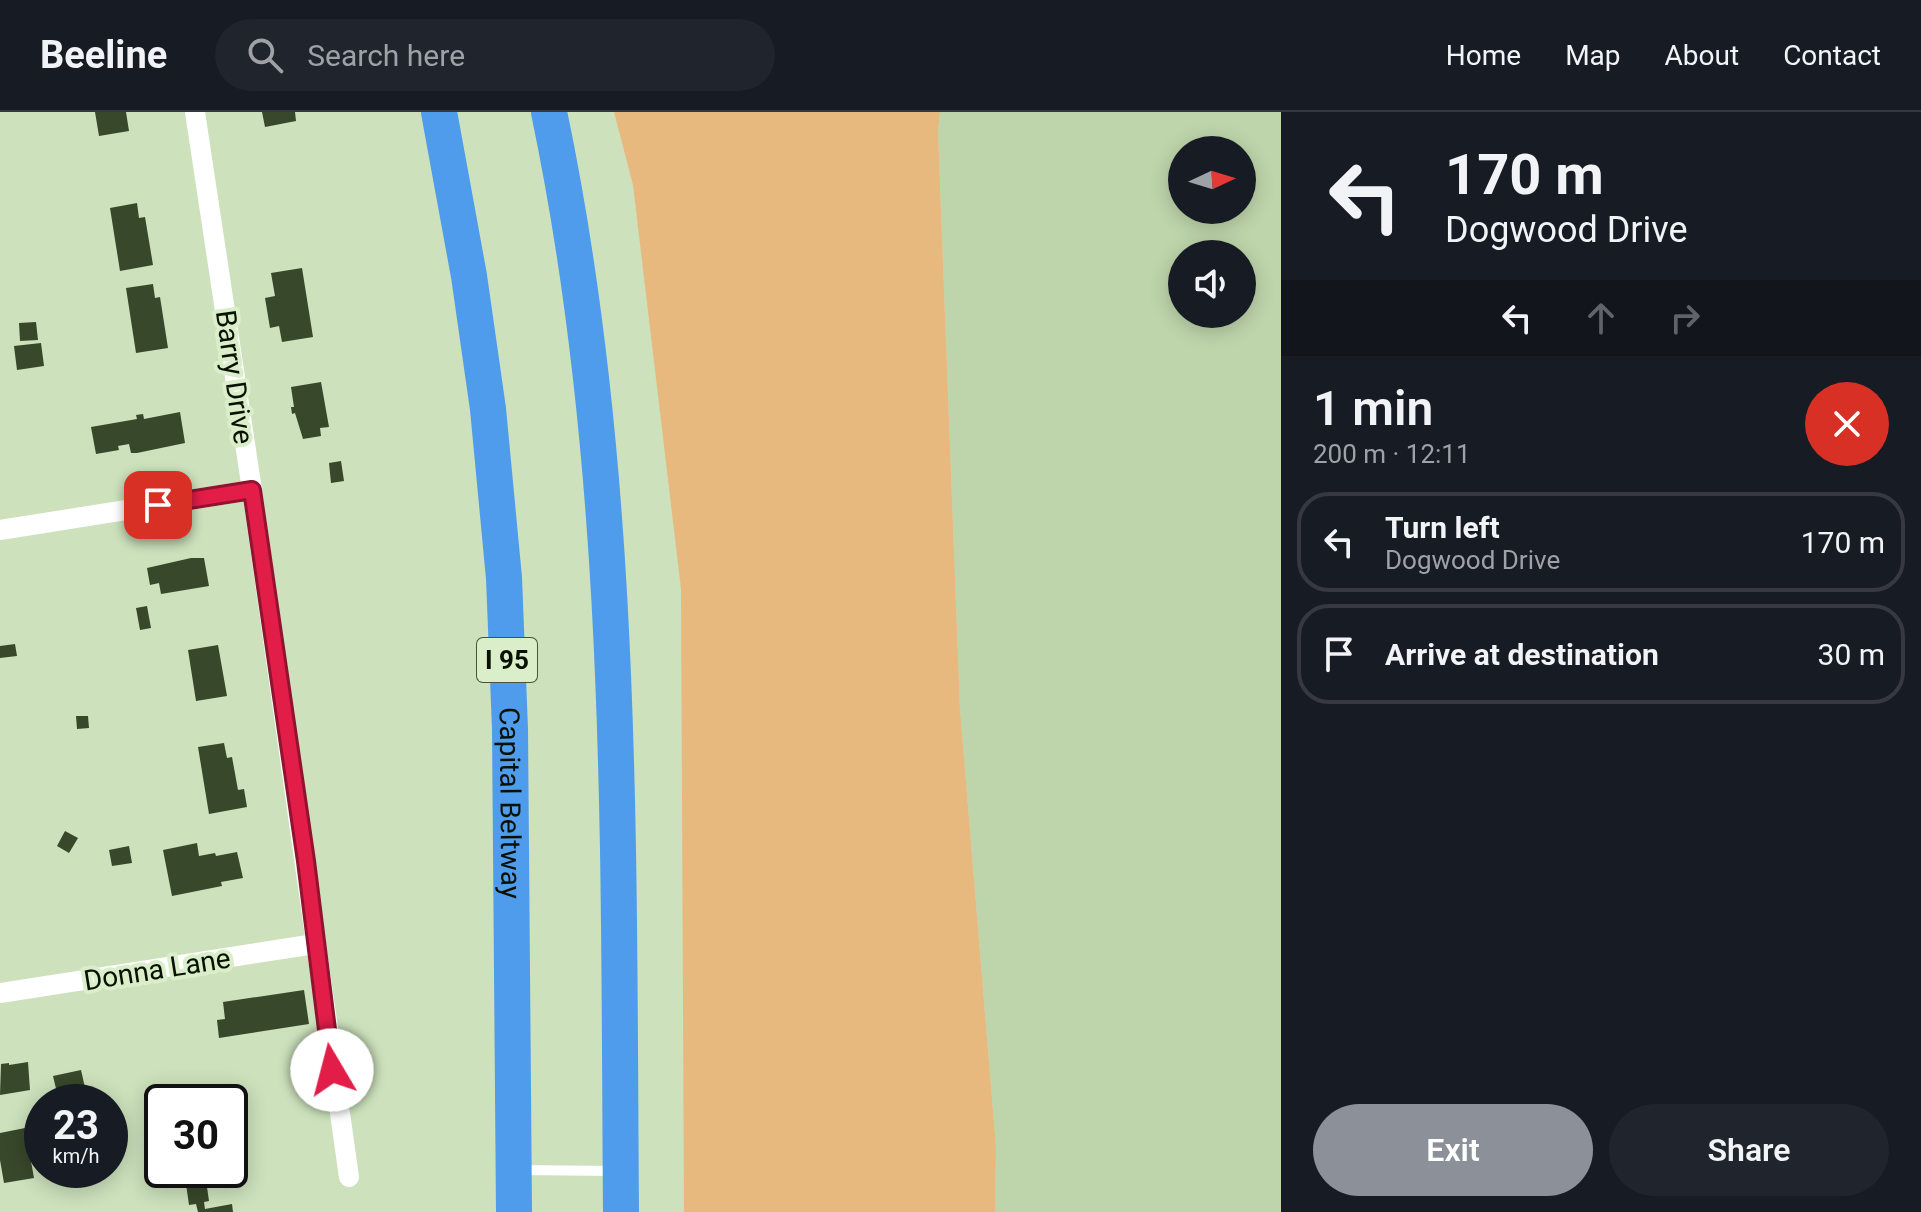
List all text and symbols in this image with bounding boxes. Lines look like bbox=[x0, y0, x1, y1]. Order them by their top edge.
search box bbox=[215, 19, 775, 91]
text: Beeline bbox=[40, 33, 167, 77]
icon: search bbox=[243, 33, 287, 77]
text: Search here bbox=[307, 38, 465, 73]
text: Home bbox=[1446, 39, 1521, 72]
text: Map bbox=[1565, 39, 1621, 72]
text: About bbox=[1665, 39, 1739, 72]
text: Contact bbox=[1783, 39, 1881, 72]
north arrow bbox=[1168, 136, 1256, 224]
map controls bbox=[1168, 136, 1256, 328]
text: 170 m bbox=[1445, 142, 1604, 208]
icon: left bbox=[1313, 144, 1417, 248]
text: Dogwood Drive bbox=[1445, 209, 1688, 251]
button: sound bbox=[1168, 240, 1256, 328]
icon: left bbox=[1495, 296, 1539, 340]
icon: ahead bbox=[1579, 296, 1623, 340]
icon: right bbox=[1663, 296, 1707, 340]
street label: Barry Drive bbox=[209, 308, 260, 446]
text: 1 min bbox=[1313, 380, 1433, 437]
button: close bbox=[1805, 382, 1889, 466]
text: 200 m · 12:11 bbox=[1313, 439, 1471, 469]
pin bbox=[124, 471, 192, 539]
icon: arrive bbox=[136, 483, 180, 527]
text: Turn left bbox=[1385, 510, 1500, 545]
icon: left bbox=[1317, 520, 1361, 564]
text: 170 m bbox=[1801, 525, 1885, 560]
text: Dogwood Drive bbox=[1385, 545, 1560, 575]
icon: arrive bbox=[1317, 632, 1361, 676]
text: Arrive at destination bbox=[1385, 637, 1659, 672]
text: 30 m bbox=[1818, 637, 1885, 672]
road number: I 95 bbox=[477, 638, 537, 682]
street label: Capital Beltway bbox=[492, 707, 527, 899]
street label: Donna Lane bbox=[81, 942, 233, 997]
position arrow bbox=[290, 1028, 374, 1112]
speed limit sign: 30 bbox=[144, 1084, 248, 1188]
text: 23 bbox=[53, 1102, 99, 1149]
button: Exit bbox=[1313, 1104, 1593, 1196]
button: Share bbox=[1609, 1104, 1889, 1196]
text: km/h bbox=[53, 1144, 99, 1168]

